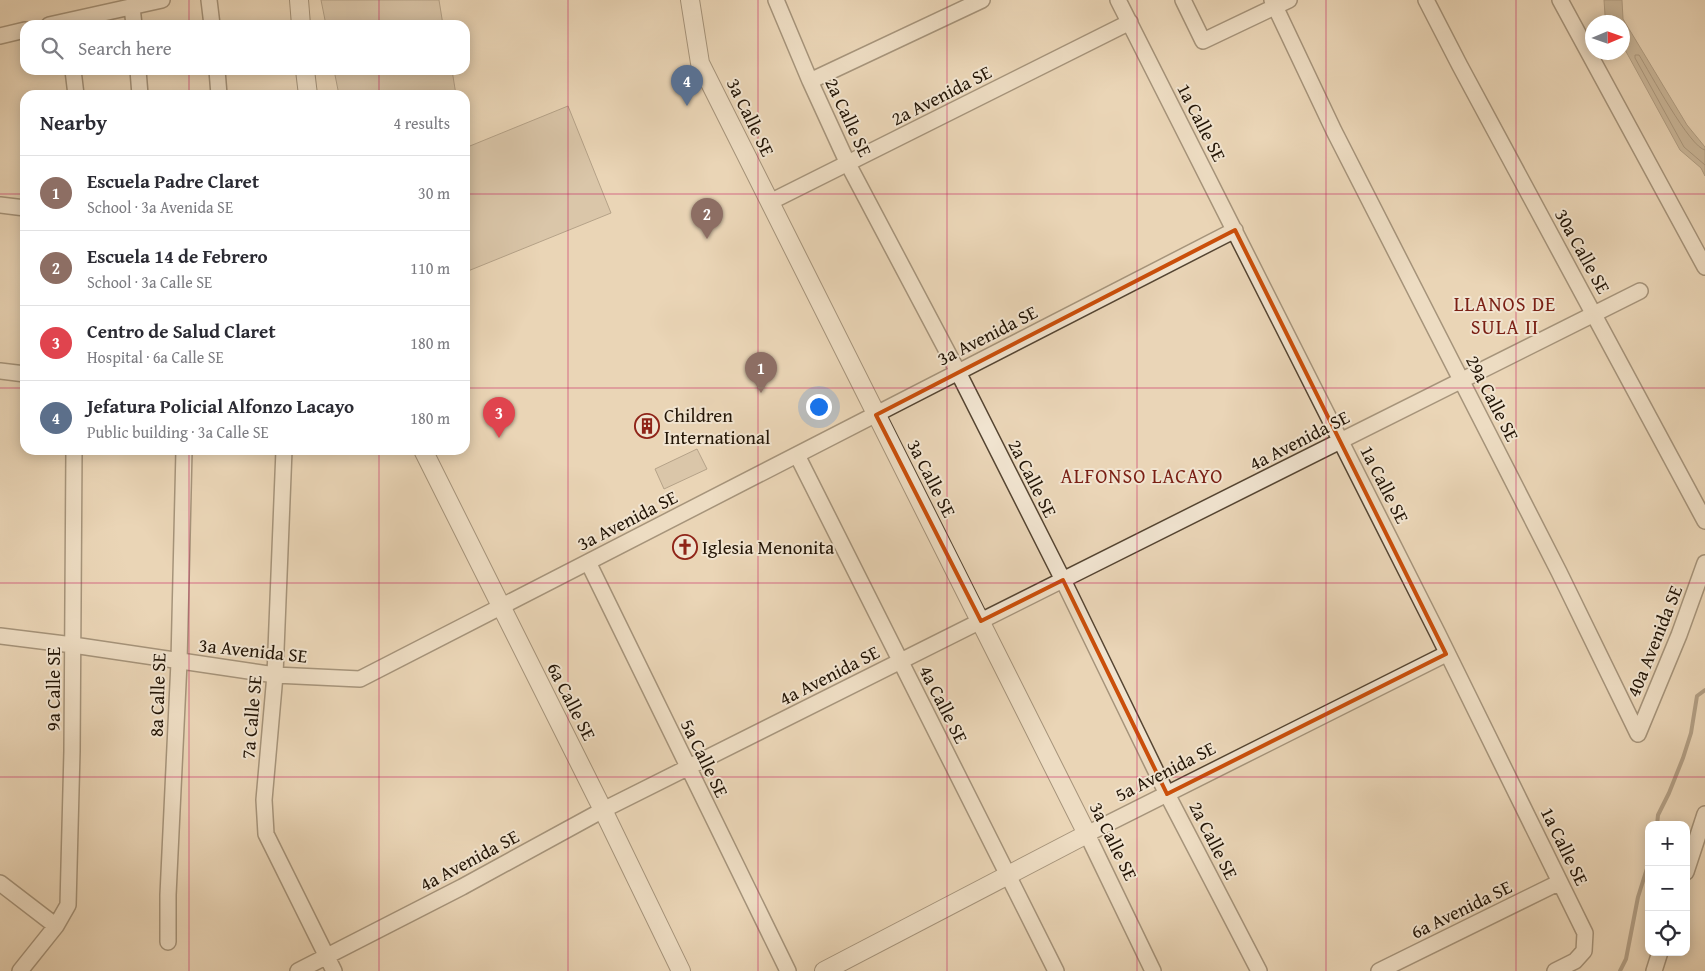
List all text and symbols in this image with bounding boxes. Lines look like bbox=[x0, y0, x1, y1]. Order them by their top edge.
north arrow bbox=[1585, 15, 1630, 60]
search box bbox=[20, 20, 470, 75]
icon: search bbox=[38, 34, 66, 62]
text: Search here bbox=[78, 34, 172, 62]
street label: 2a Avenida SE bbox=[886, 58, 996, 132]
pin: 4 bbox=[671, 65, 703, 106]
street label: 3a Calle SE bbox=[720, 73, 782, 161]
street label: 2a Calle SE bbox=[819, 73, 880, 161]
street label: 1a Calle SE bbox=[1170, 78, 1234, 166]
text: Nearby bbox=[40, 107, 107, 138]
text: 4 results bbox=[393, 111, 450, 135]
text: Escuela Padre Claret bbox=[87, 167, 259, 195]
text: 1 bbox=[52, 181, 60, 205]
text: 30 m bbox=[418, 181, 450, 205]
text: School · 3a Avenida SE bbox=[87, 195, 233, 219]
pin: 2 bbox=[691, 198, 723, 239]
street label: 30a Calle SE bbox=[1548, 203, 1618, 299]
text: Escuela 14 de Febrero bbox=[87, 242, 268, 270]
text: 2 bbox=[52, 256, 60, 280]
text: 110 m bbox=[410, 256, 450, 280]
text: School · 3a Calle SE bbox=[87, 270, 212, 294]
district label: LLANOS DE SULA II bbox=[1454, 289, 1556, 341]
street label: 3a Avenida SE bbox=[932, 298, 1042, 372]
text: Centro de Salud Claret bbox=[87, 317, 276, 345]
text: 3 bbox=[52, 331, 60, 355]
text: 180 m bbox=[410, 331, 450, 355]
text: Hospital · 6a Calle SE bbox=[87, 345, 224, 369]
street label: 29a Calle SE bbox=[1459, 350, 1527, 446]
pin: 1 bbox=[745, 352, 777, 393]
text: Jefatura Policial Alfonzo Lacayo bbox=[87, 392, 354, 420]
your location bbox=[806, 394, 832, 420]
pin: 3 bbox=[483, 397, 515, 438]
place label: Children International bbox=[664, 401, 770, 451]
street label: 4a Avenida SE bbox=[1244, 403, 1354, 477]
text: 4 bbox=[52, 406, 60, 430]
text: 180 m bbox=[410, 406, 450, 430]
building icon: Children International bbox=[634, 413, 660, 439]
text: Public building · 3a Calle SE bbox=[87, 420, 269, 444]
street label: 3a Calle SE bbox=[900, 434, 964, 522]
street label: 2a Calle SE bbox=[1001, 434, 1065, 522]
street label: 1a Calle SE bbox=[1353, 440, 1417, 528]
district label: ALFONSO LACAYO bbox=[1061, 461, 1223, 490]
street label: 3a Avenida SE bbox=[572, 483, 682, 557]
place label: Iglesia Menonita bbox=[702, 533, 834, 561]
church icon: Iglesia Menonita bbox=[672, 534, 698, 560]
street label: 40a Avenida SE bbox=[1619, 581, 1689, 701]
street label: 3a Avenida SE bbox=[197, 630, 309, 670]
street label: 4a Avenida SE bbox=[774, 638, 884, 712]
street label: 9a Calle SE bbox=[39, 646, 67, 731]
street label: 8a Calle SE bbox=[142, 652, 172, 738]
street label: 6a Calle SE bbox=[540, 657, 604, 745]
street label: 4a Calle SE bbox=[912, 660, 976, 748]
street label: 7a Calle SE bbox=[233, 673, 269, 760]
street label: 5a Calle SE bbox=[674, 714, 736, 802]
street label: 5a Avenida SE bbox=[1110, 734, 1220, 808]
street label: 2a Calle SE bbox=[1182, 796, 1246, 884]
street label: 3a Calle SE bbox=[1083, 797, 1145, 885]
street label: 1a Calle SE bbox=[1534, 802, 1596, 890]
map controls bbox=[1645, 821, 1690, 956]
button: + bbox=[1645, 821, 1690, 866]
street label: 4a Avenida SE bbox=[414, 822, 524, 898]
button: − bbox=[1645, 866, 1690, 911]
street label: 6a Avenida SE bbox=[1406, 872, 1516, 945]
button: locate bbox=[1645, 911, 1690, 956]

